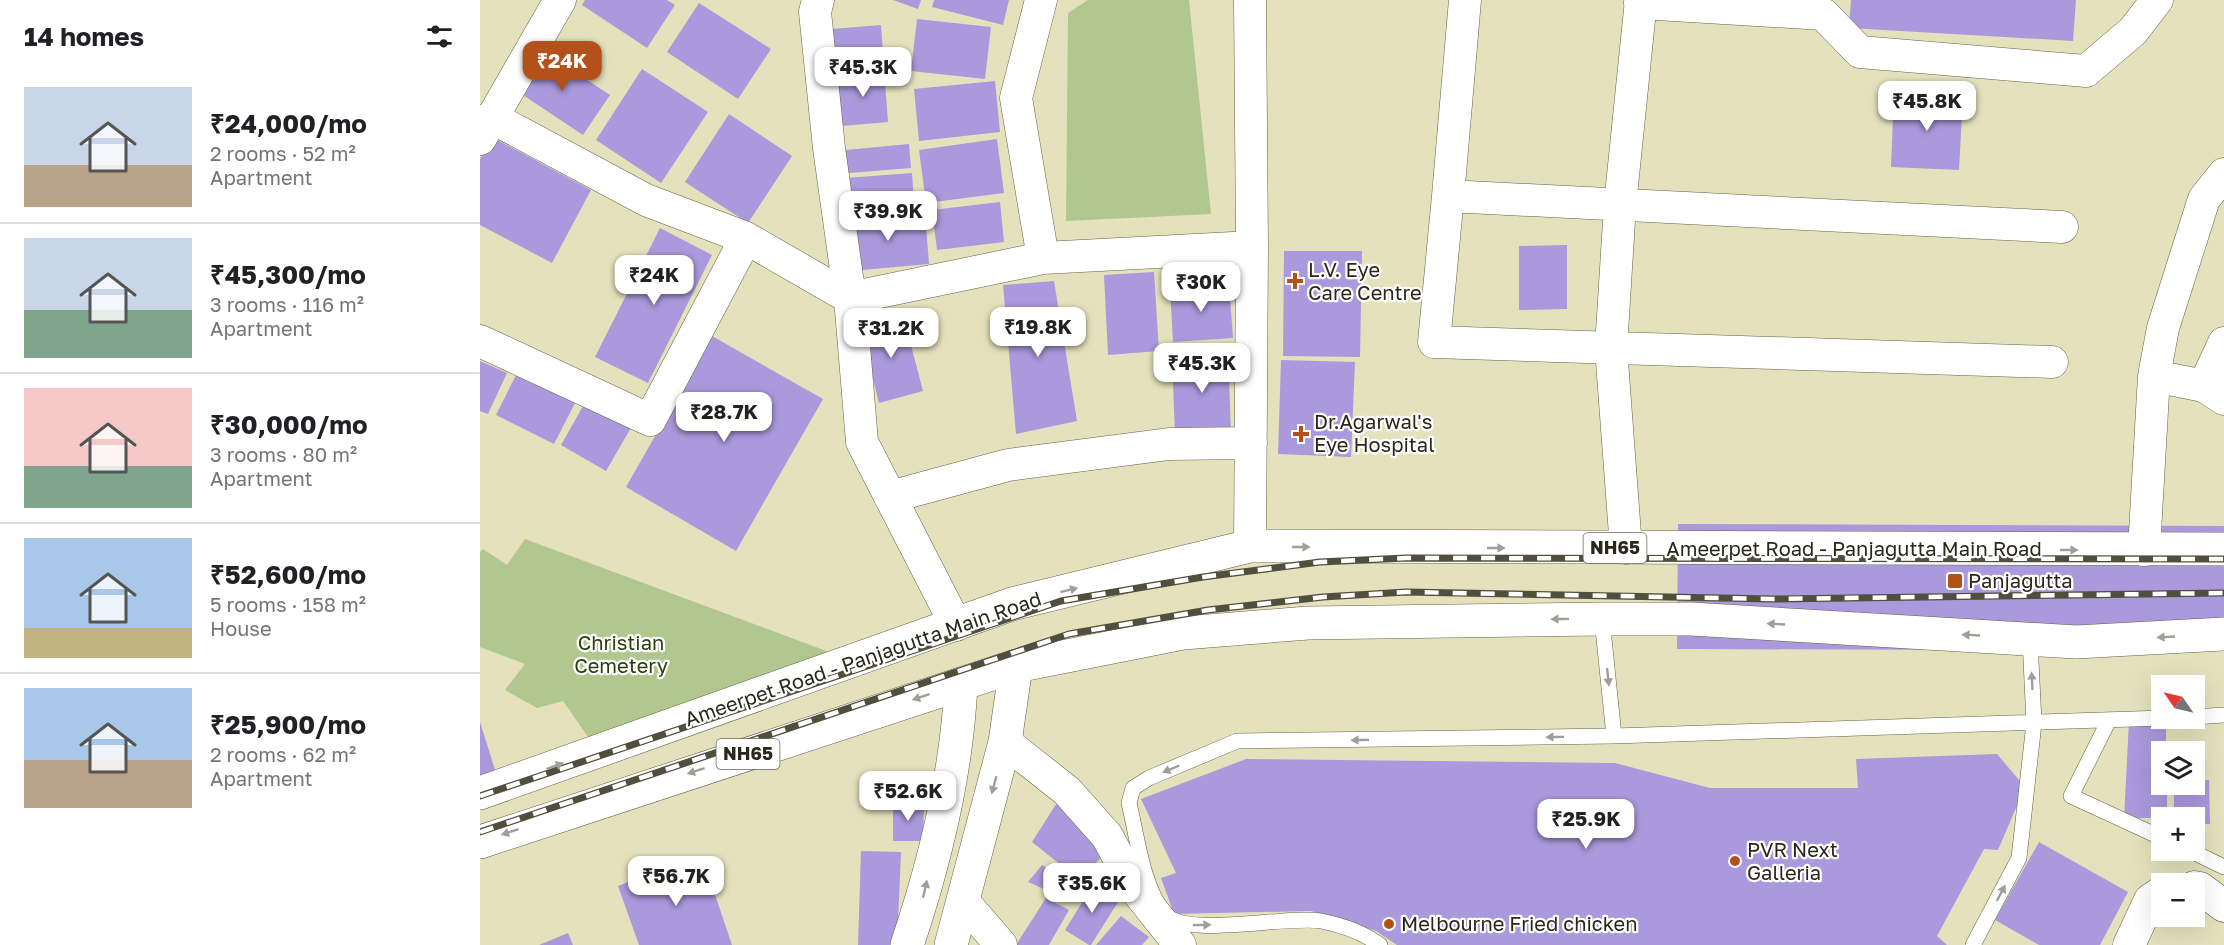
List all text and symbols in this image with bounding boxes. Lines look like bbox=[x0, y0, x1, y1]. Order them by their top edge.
icon: filters bbox=[423, 20, 456, 53]
text: 14 homes bbox=[24, 21, 144, 52]
pin: ₹24K bbox=[526, 41, 598, 92]
pin: ₹45.3K bbox=[814, 47, 912, 98]
text: ₹24K bbox=[537, 48, 587, 72]
text: ₹45.3K bbox=[828, 54, 898, 78]
pin: ₹45.8K bbox=[1878, 81, 1976, 132]
text: ₹45.8K bbox=[1892, 88, 1962, 112]
text: ₹24,000/mo bbox=[210, 108, 367, 139]
icon: home bbox=[72, 111, 144, 183]
text: 2 rooms · 52 m² bbox=[210, 141, 356, 165]
text: Apartment bbox=[210, 165, 313, 189]
pin: ₹39.9K bbox=[839, 191, 937, 242]
text: ₹39.9K bbox=[853, 198, 923, 222]
pin: ₹24K bbox=[618, 255, 690, 306]
place label: L.V. Eye Care Centre bbox=[1308, 257, 1422, 304]
text: ₹45,300/mo bbox=[210, 259, 366, 290]
icon: home bbox=[72, 262, 144, 334]
text: ₹24K bbox=[629, 262, 679, 286]
pin: ₹30K bbox=[1165, 262, 1237, 313]
text: ₹30K bbox=[1175, 269, 1227, 293]
marker: L.V. Eye Care Centre bbox=[1286, 272, 1304, 290]
text: 3 rooms · 116 m² bbox=[210, 292, 364, 316]
pin: ₹19.8K bbox=[989, 307, 1087, 358]
pin: ₹31.2K bbox=[842, 308, 940, 359]
text: ₹19.8K bbox=[1004, 314, 1072, 338]
text: ₹31.2K bbox=[857, 315, 925, 339]
text: Apartment bbox=[210, 316, 313, 340]
pin: ₹45.3K bbox=[1153, 343, 1251, 394]
text: ₹45.3K bbox=[1167, 350, 1237, 374]
pin: ₹28.7K bbox=[675, 392, 773, 443]
text: ₹28.7K bbox=[690, 399, 758, 423]
text: ₹30,000/mo bbox=[210, 409, 367, 440]
place label: Dr.Agarwal's Eye Hospital bbox=[1314, 409, 1435, 456]
icon: home bbox=[72, 412, 144, 484]
marker: Dr.Agarwal's Eye Hospital bbox=[1292, 425, 1310, 443]
text: 3 rooms · 80 m² bbox=[210, 442, 357, 466]
text: Apartment bbox=[210, 466, 313, 490]
road number: NH65 bbox=[1584, 533, 1646, 563]
street label: Ameerpet Road - Panjagutta Main Road bbox=[1666, 536, 2042, 560]
one-way arrow bbox=[1291, 542, 1310, 552]
one-way arrow bbox=[1486, 543, 1505, 553]
one-way arrow bbox=[2059, 545, 2078, 555]
text: ₹52,600/mo bbox=[210, 559, 366, 590]
icon: home bbox=[72, 562, 144, 634]
place label: Panjagutta bbox=[1968, 568, 2073, 592]
marker: Panjagutta bbox=[1946, 572, 1964, 590]
one-way arrow bbox=[1060, 585, 1078, 595]
street label: Ameerpet Road - Panjagutta Main Road bbox=[681, 586, 1044, 731]
text: 5 rooms · 158 m² bbox=[210, 592, 366, 616]
one-way arrow bbox=[1551, 614, 1570, 624]
text: House bbox=[210, 616, 272, 640]
one-way arrow bbox=[1767, 620, 1786, 629]
park label: Christian Cemetery bbox=[574, 630, 668, 677]
one-way arrow bbox=[1961, 631, 1980, 640]
one-way arrow bbox=[2156, 633, 2175, 642]
one-way arrow bbox=[1603, 667, 1613, 686]
one-way arrow bbox=[2027, 672, 2036, 691]
north arrow bbox=[2151, 675, 2205, 729]
map controls bbox=[2151, 675, 2205, 927]
one-way arrow bbox=[912, 693, 930, 702]
text: ₹25,900/mo bbox=[210, 709, 366, 740]
icon: home bbox=[72, 712, 144, 784]
one-way arrow bbox=[1546, 732, 1565, 742]
one-way arrow bbox=[1351, 735, 1370, 745]
road number: NH65 bbox=[716, 739, 780, 769]
button: layers bbox=[2151, 741, 2205, 795]
text: 2 rooms · 62 m² bbox=[210, 742, 356, 766]
one-way arrow bbox=[546, 761, 564, 771]
one-way arrow bbox=[1162, 765, 1180, 774]
text: Apartment bbox=[210, 766, 313, 790]
one-way arrow bbox=[687, 767, 705, 776]
pin: ₹52.6K bbox=[859, 771, 957, 822]
one-way arrow bbox=[988, 776, 998, 794]
text: ₹52.6K bbox=[873, 778, 943, 802]
pin: ₹25.9K bbox=[1537, 799, 1635, 850]
text: ₹25.9K bbox=[1551, 806, 1621, 830]
button: + bbox=[2151, 807, 2205, 861]
one-way arrow bbox=[501, 828, 519, 838]
place label: PVR Next Galleria bbox=[1747, 837, 1838, 884]
marker: PVR Next Galleria bbox=[1728, 854, 1742, 868]
pin: ₹56.7K bbox=[627, 856, 725, 907]
text: ₹56.7K bbox=[642, 863, 710, 887]
pin: ₹35.6K bbox=[1043, 863, 1141, 914]
text: ₹35.6K bbox=[1057, 870, 1127, 894]
button: − bbox=[2151, 873, 2205, 927]
one-way arrow bbox=[920, 880, 930, 898]
one-way arrow bbox=[1996, 885, 2005, 902]
place label: Melbourne Fried chicken bbox=[1401, 911, 1638, 935]
marker: Melbourne Fried chicken bbox=[1382, 917, 1396, 931]
one-way arrow bbox=[1193, 920, 1212, 930]

